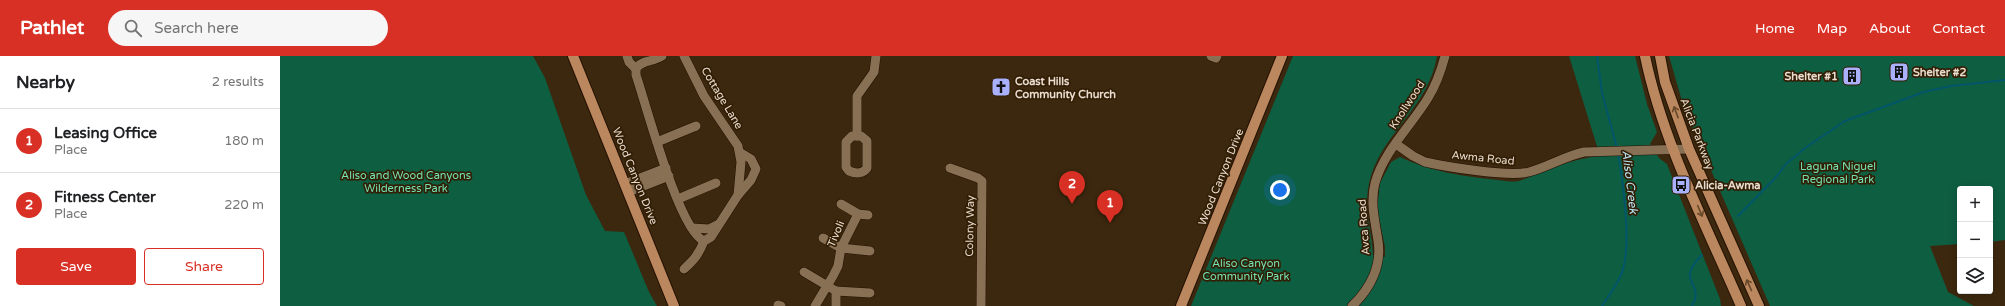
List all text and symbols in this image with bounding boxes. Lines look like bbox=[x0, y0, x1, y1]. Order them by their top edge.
search box bbox=[108, 10, 388, 46]
text: Pathlet bbox=[20, 17, 84, 39]
icon: search bbox=[122, 17, 144, 39]
text: Search here bbox=[154, 19, 239, 37]
text: Home bbox=[1755, 20, 1795, 37]
text: Map bbox=[1817, 20, 1847, 37]
text: About bbox=[1869, 20, 1911, 37]
text: Contact bbox=[1933, 20, 1985, 37]
building icon: Shelter #2 bbox=[1888, 61, 1910, 83]
street label: Cottage Lane bbox=[698, 65, 746, 131]
building icon: Shelter #1 bbox=[1841, 65, 1863, 87]
place label: Shelter #2 bbox=[1913, 66, 1967, 79]
place label: Shelter #1 bbox=[1785, 70, 1838, 83]
text: Nearby bbox=[16, 72, 75, 93]
text: 2 results bbox=[212, 74, 264, 90]
place label: Coast Hills Community Church bbox=[1015, 75, 1116, 102]
church icon: Coast Hills Community Church bbox=[990, 76, 1012, 98]
street label: Knollwood bbox=[1387, 78, 1428, 132]
street label: Alicia Parkway bbox=[1677, 96, 1717, 172]
one-way arrow bbox=[1671, 107, 1679, 119]
text: Leasing Office bbox=[54, 124, 157, 142]
street label: Wood Canyon Drive bbox=[610, 126, 660, 226]
street label: Wood Canyon Drive bbox=[1196, 127, 1246, 227]
text: 1 bbox=[25, 133, 33, 149]
text: 180 m bbox=[224, 133, 264, 149]
text: Place bbox=[54, 142, 87, 158]
street label: Awma Road bbox=[1451, 148, 1515, 168]
water label: Aliso Creek bbox=[1619, 149, 1641, 216]
park label: Laguna Niguel Regional Park bbox=[1800, 160, 1876, 186]
park label: Aliso and Wood Canyons Wilderness Park bbox=[341, 169, 471, 195]
pin: 2 bbox=[1059, 171, 1085, 204]
bus stop icon: Alicia-Awma bbox=[1670, 174, 1692, 196]
place label: Alicia-Awma bbox=[1695, 179, 1761, 192]
your location bbox=[1270, 180, 1290, 200]
map controls bbox=[1957, 186, 1993, 294]
button: + bbox=[1957, 186, 1993, 222]
text: Fitness Center bbox=[54, 188, 156, 206]
pin: 1 bbox=[1097, 190, 1123, 223]
street label: Colony Way bbox=[963, 195, 977, 257]
text: 2 bbox=[25, 197, 33, 213]
text: 220 m bbox=[224, 197, 264, 213]
street label: Avca Road bbox=[1356, 199, 1372, 255]
one-way arrow bbox=[1697, 205, 1704, 217]
text: Place bbox=[54, 206, 87, 222]
street label: Tivoli bbox=[825, 219, 847, 249]
button: − bbox=[1957, 222, 1993, 258]
button: Save bbox=[16, 248, 136, 285]
button: Share bbox=[144, 248, 264, 285]
park label: Aliso Canyon Community Park bbox=[1203, 257, 1289, 283]
button: layers bbox=[1957, 258, 1993, 294]
one-way arrow bbox=[1745, 279, 1752, 291]

